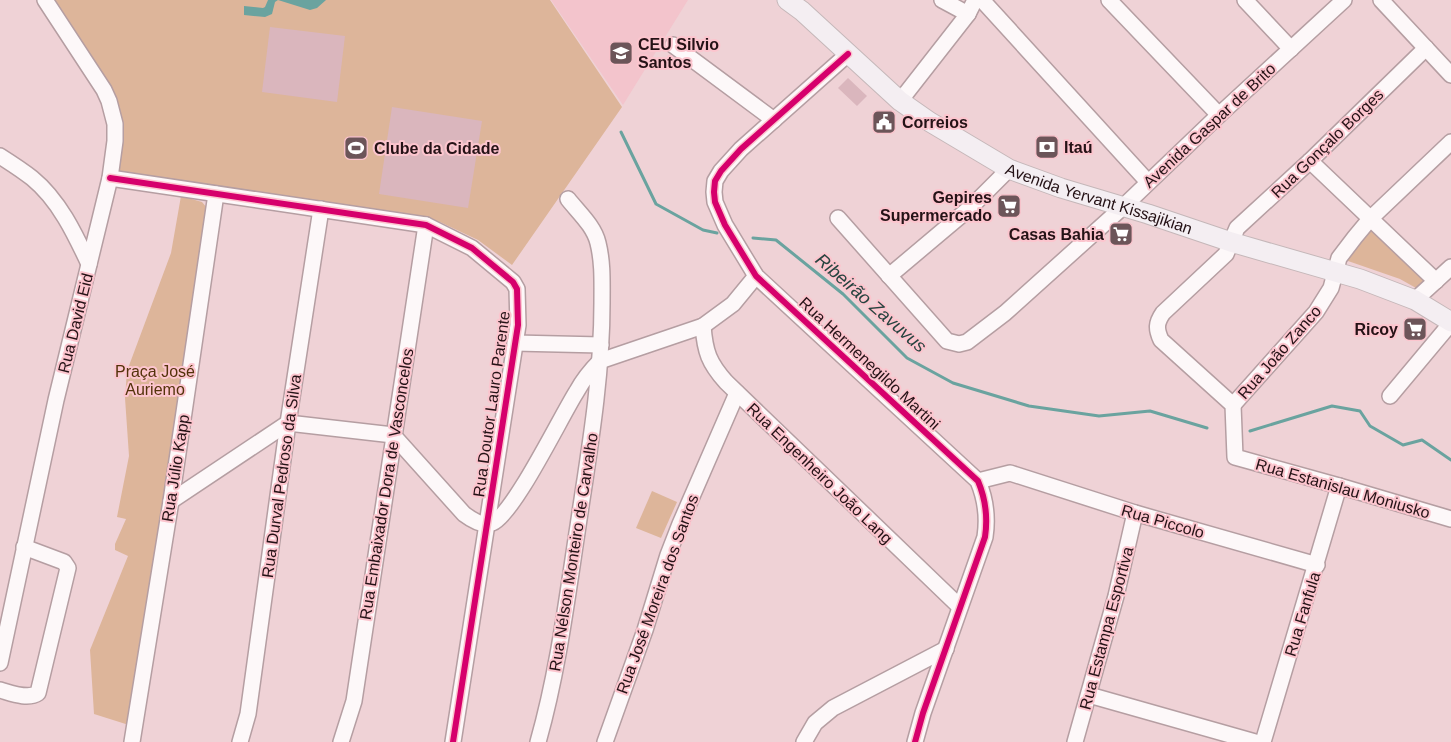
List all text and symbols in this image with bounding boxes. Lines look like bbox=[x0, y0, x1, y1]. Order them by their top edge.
place label: CEU Silvio Santos bbox=[638, 36, 719, 71]
school or university icon: CEU Silvio Santos bbox=[608, 40, 634, 66]
street label: Avenida Gaspar de Brito bbox=[1140, 60, 1279, 191]
street label: Rua Gonçalo Borges bbox=[1268, 86, 1387, 201]
public building icon: Correios bbox=[871, 109, 897, 135]
place label: Correios bbox=[902, 114, 968, 131]
bank icon: Itaú bbox=[1034, 134, 1060, 160]
sports icon: Clube da Cidade bbox=[343, 135, 369, 161]
place label: Itaú bbox=[1064, 139, 1092, 156]
place label: Clube da Cidade bbox=[374, 140, 499, 157]
street label: Avenida Yervant Kissajikian bbox=[1003, 160, 1195, 237]
place label: Gepires Supermercado bbox=[880, 189, 992, 224]
supermarket icon: Gepires Supermercado bbox=[996, 193, 1022, 219]
supermarket icon: Casas Bahia bbox=[1108, 221, 1134, 247]
place label: Casas Bahia bbox=[1009, 226, 1104, 243]
water label: Ribeirão Zavuvus bbox=[812, 250, 930, 356]
street label: Rua David Eid bbox=[55, 271, 96, 375]
street label: Rua Hermenegildo Martini bbox=[796, 294, 943, 433]
street label: Rua João Zanco bbox=[1234, 302, 1324, 402]
street label: Rua Doutor Lauro Parente bbox=[470, 310, 513, 498]
supermarket icon: Ricoy bbox=[1402, 316, 1428, 342]
place label: Ricoy bbox=[1354, 321, 1398, 338]
street label: Rua Embaixador Dora de Vasconcelos bbox=[357, 347, 416, 621]
park label: Praça José Auriemo bbox=[115, 363, 195, 398]
street label: Rua Durval Pedroso da Silva bbox=[259, 373, 304, 579]
street label: Rua Engenheiro João Lang bbox=[744, 400, 896, 547]
street label: Rua Júlio Kapp bbox=[159, 413, 192, 523]
street label: Rua Nélson Monteiro de Carvalho bbox=[546, 432, 601, 672]
street label: Rua Estanislau Moniusko bbox=[1254, 455, 1432, 522]
street label: Rua José Moreira dos Santos bbox=[613, 492, 702, 696]
street label: Rua Piccolo bbox=[1119, 502, 1206, 541]
street label: Rua Estampa Esportiva bbox=[1077, 545, 1136, 712]
street label: Rua Fanfula bbox=[1282, 570, 1323, 658]

